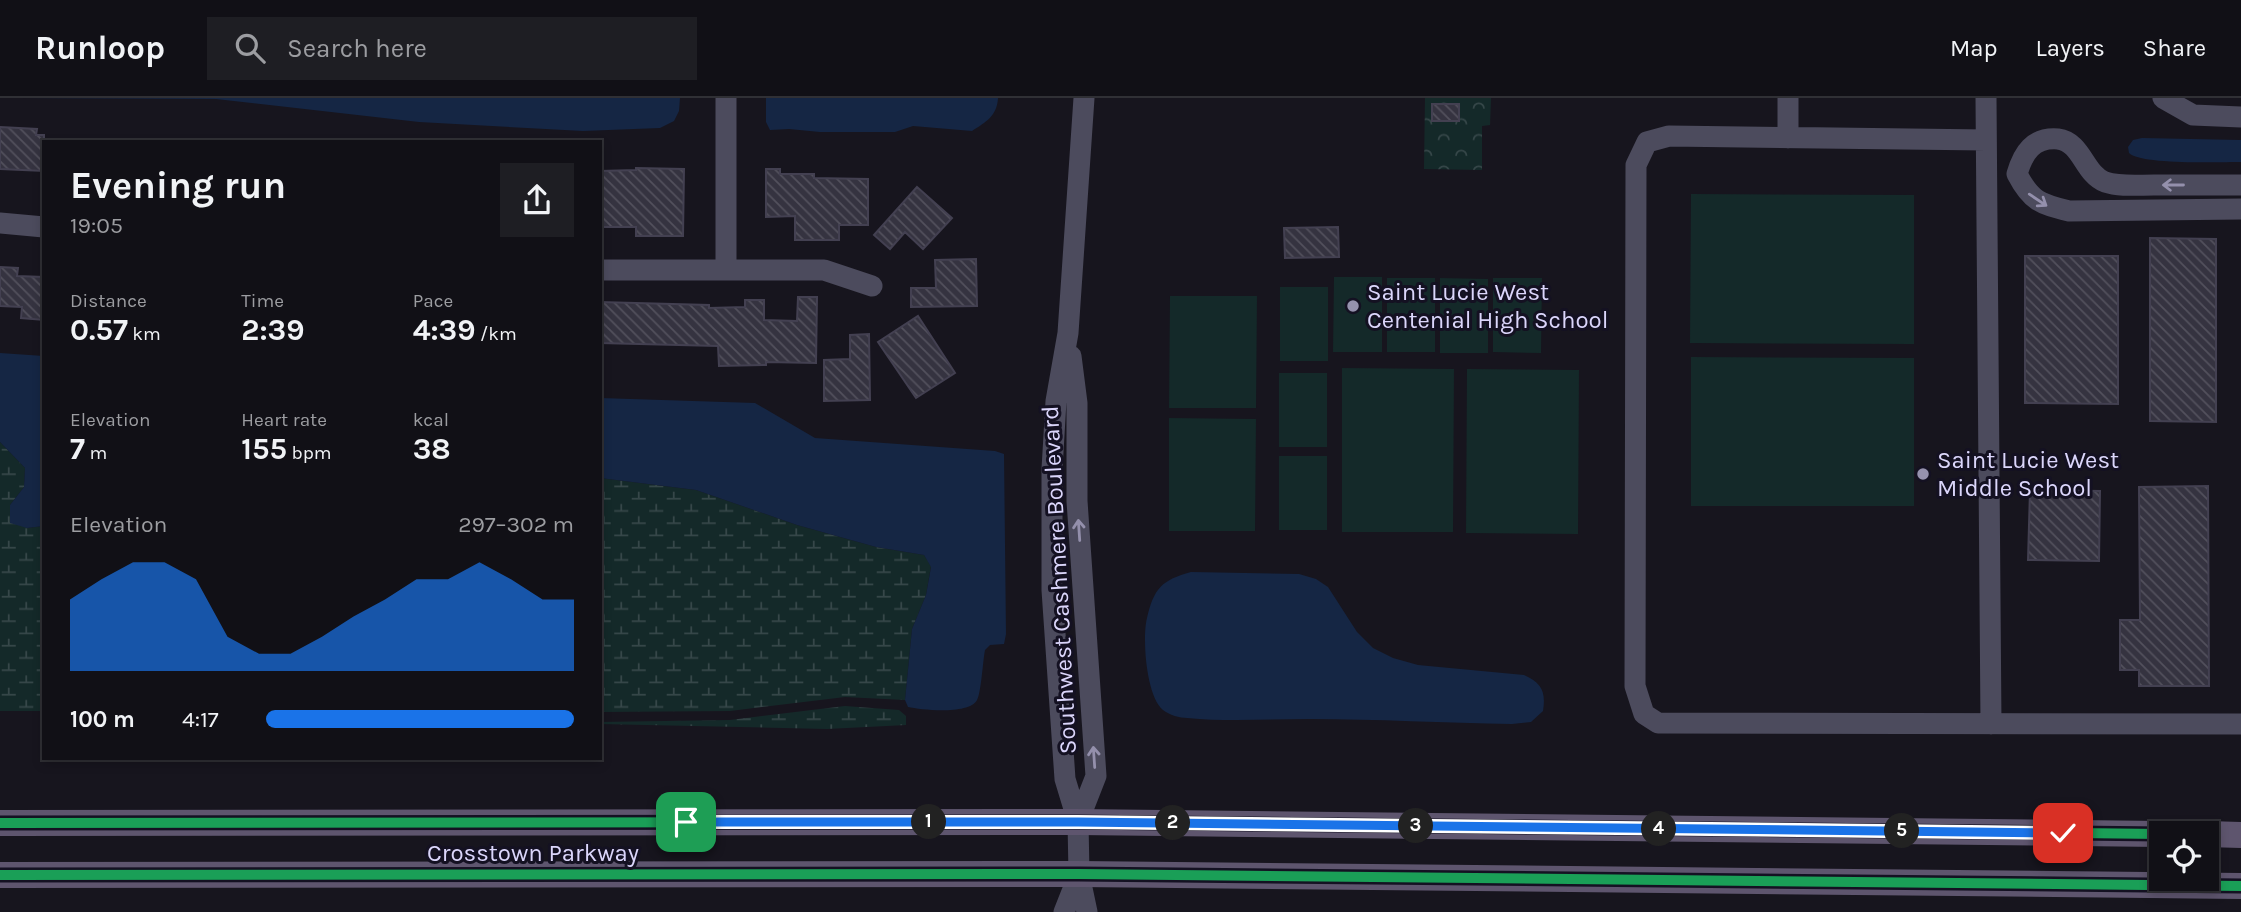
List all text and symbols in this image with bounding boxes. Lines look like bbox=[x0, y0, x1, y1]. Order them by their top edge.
search box bbox=[207, 17, 697, 80]
text: Runloop bbox=[35, 29, 165, 67]
icon: search bbox=[231, 29, 269, 67]
text: Search here bbox=[287, 33, 427, 64]
text: Map bbox=[1950, 34, 1998, 62]
text: Layers bbox=[2036, 34, 2105, 62]
text: Share bbox=[2143, 34, 2206, 62]
text: Evening run bbox=[70, 163, 286, 208]
button: share bbox=[500, 163, 574, 237]
one-way arrow bbox=[2162, 178, 2185, 192]
one-way arrow bbox=[2028, 192, 2047, 207]
text: 19:05 bbox=[70, 212, 123, 239]
place label: Saint Lucie West Centenial High School bbox=[1367, 278, 1608, 334]
text: Distance bbox=[70, 290, 147, 312]
text: Time bbox=[241, 290, 284, 312]
text: Pace bbox=[413, 290, 453, 312]
marker: Saint Lucie West Centenial High School bbox=[1345, 298, 1361, 314]
text: 0.57 bbox=[70, 312, 128, 348]
text: 2:39 bbox=[241, 312, 305, 348]
text: 4:39 bbox=[413, 312, 476, 348]
text: km bbox=[128, 323, 161, 345]
text: /km bbox=[476, 323, 517, 345]
street label: Southwest Cashmere Boulevard bbox=[1036, 405, 1082, 755]
text: Elevation bbox=[70, 409, 150, 431]
text: Heart rate bbox=[241, 409, 327, 431]
text: kcal bbox=[413, 409, 449, 431]
text: 7 bbox=[70, 431, 85, 467]
text: 155 bbox=[241, 431, 287, 467]
text: 38 bbox=[413, 431, 451, 467]
text: m bbox=[85, 442, 107, 464]
text: bpm bbox=[287, 442, 332, 464]
place label: Saint Lucie West Middle School bbox=[1937, 446, 2119, 502]
marker: Saint Lucie West Middle School bbox=[1915, 466, 1931, 482]
text: Elevation bbox=[70, 511, 167, 538]
text: 297–302 m bbox=[458, 511, 574, 538]
one-way arrow bbox=[1072, 519, 1085, 542]
text: 100 m bbox=[70, 706, 135, 733]
text: 4:17 bbox=[182, 706, 219, 733]
one-way arrow bbox=[1088, 746, 1101, 769]
pin bbox=[656, 792, 716, 852]
icon: arrive bbox=[667, 803, 705, 841]
pin bbox=[2033, 803, 2093, 863]
pin: 1 bbox=[912, 804, 946, 840]
pin: 2 bbox=[1156, 806, 1190, 840]
pin: 3 bbox=[1398, 808, 1434, 844]
text: 1 bbox=[925, 810, 932, 832]
text: 2 bbox=[1167, 811, 1178, 833]
pin: 4 bbox=[1642, 812, 1676, 846]
text: 3 bbox=[1410, 814, 1421, 836]
pin: 5 bbox=[1884, 814, 1920, 848]
icon: check bbox=[2044, 814, 2082, 852]
text: 4 bbox=[1653, 817, 1664, 839]
text: 5 bbox=[1896, 819, 1907, 841]
map controls bbox=[2149, 821, 2219, 891]
button: locate bbox=[2149, 821, 2219, 891]
street label: Crosstown Parkway bbox=[427, 839, 639, 867]

